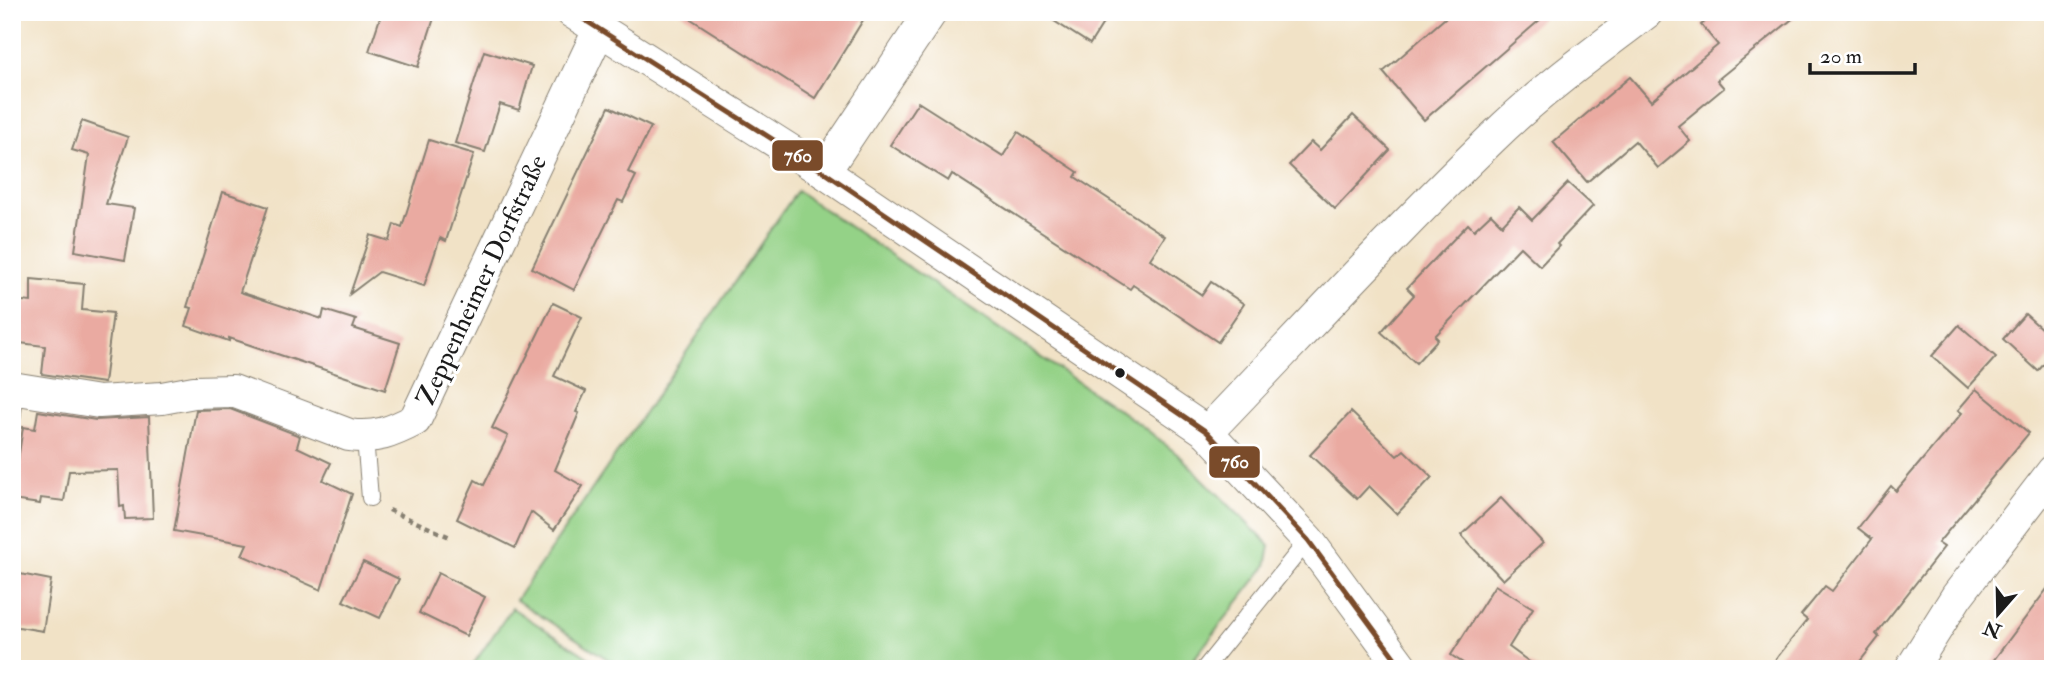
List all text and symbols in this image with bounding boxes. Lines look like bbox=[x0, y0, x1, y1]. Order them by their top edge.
scale bar bbox=[1810, 32, 1914, 76]
text: 20 m bbox=[1820, 43, 1862, 70]
line badge: 760 bbox=[771, 139, 824, 172]
text: 760 bbox=[784, 144, 812, 168]
street label: Zeppenheimer Dorfstraße bbox=[410, 150, 555, 411]
unlabelled marker bbox=[1113, 366, 1127, 380]
line badge: 760 bbox=[1208, 445, 1261, 479]
text: 760 bbox=[1221, 450, 1249, 474]
north arrow bbox=[1964, 580, 2034, 650]
text: N bbox=[1980, 615, 2006, 644]

